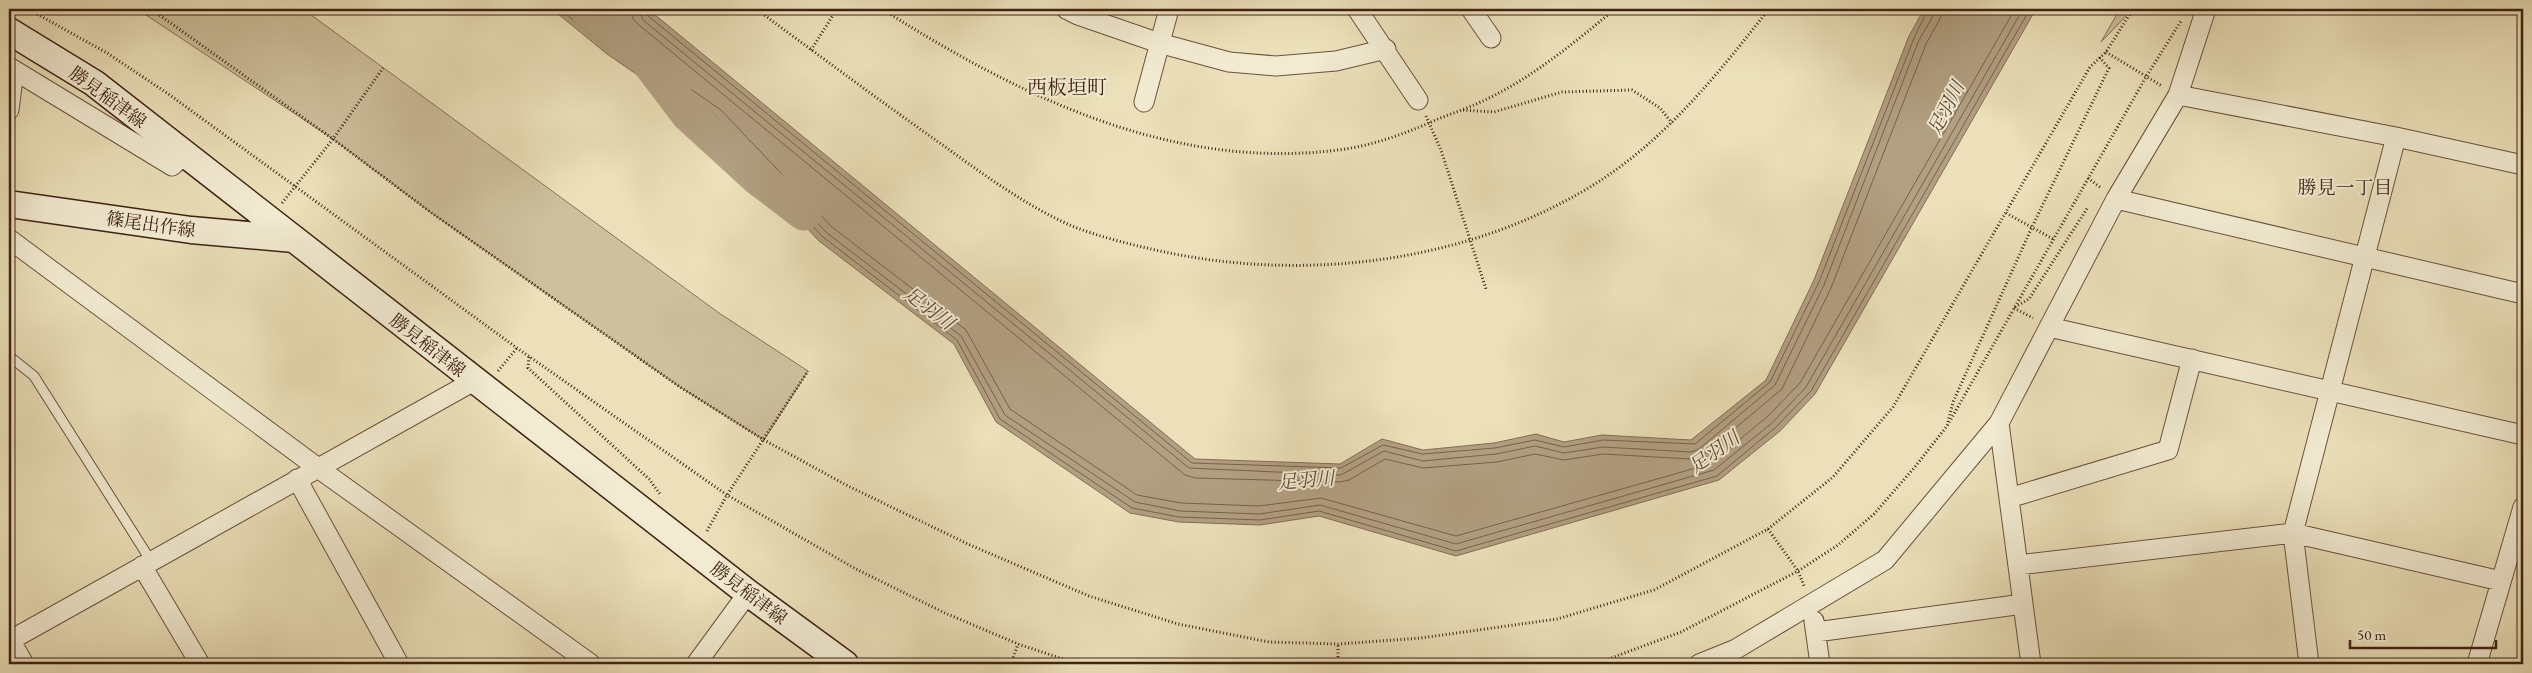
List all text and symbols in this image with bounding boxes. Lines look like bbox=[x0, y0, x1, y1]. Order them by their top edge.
street label: 勝見稲津線 bbox=[65, 61, 151, 133]
district label: 西板垣町 bbox=[1027, 74, 1107, 100]
water label: 足羽川 bbox=[1922, 75, 1971, 139]
district label: 勝見一丁目 bbox=[2297, 175, 2393, 200]
street label: 篠尾出作線 bbox=[105, 206, 197, 242]
water label: 足羽川 bbox=[899, 281, 961, 336]
street label: 勝見稲津線 bbox=[385, 308, 471, 382]
water label: 足羽川 bbox=[1684, 424, 1746, 479]
water label: 足羽川 bbox=[1277, 465, 1337, 495]
street label: 勝見稲津線 bbox=[706, 557, 792, 629]
scale bar bbox=[2350, 618, 2496, 650]
text: 50 m bbox=[2357, 625, 2386, 644]

